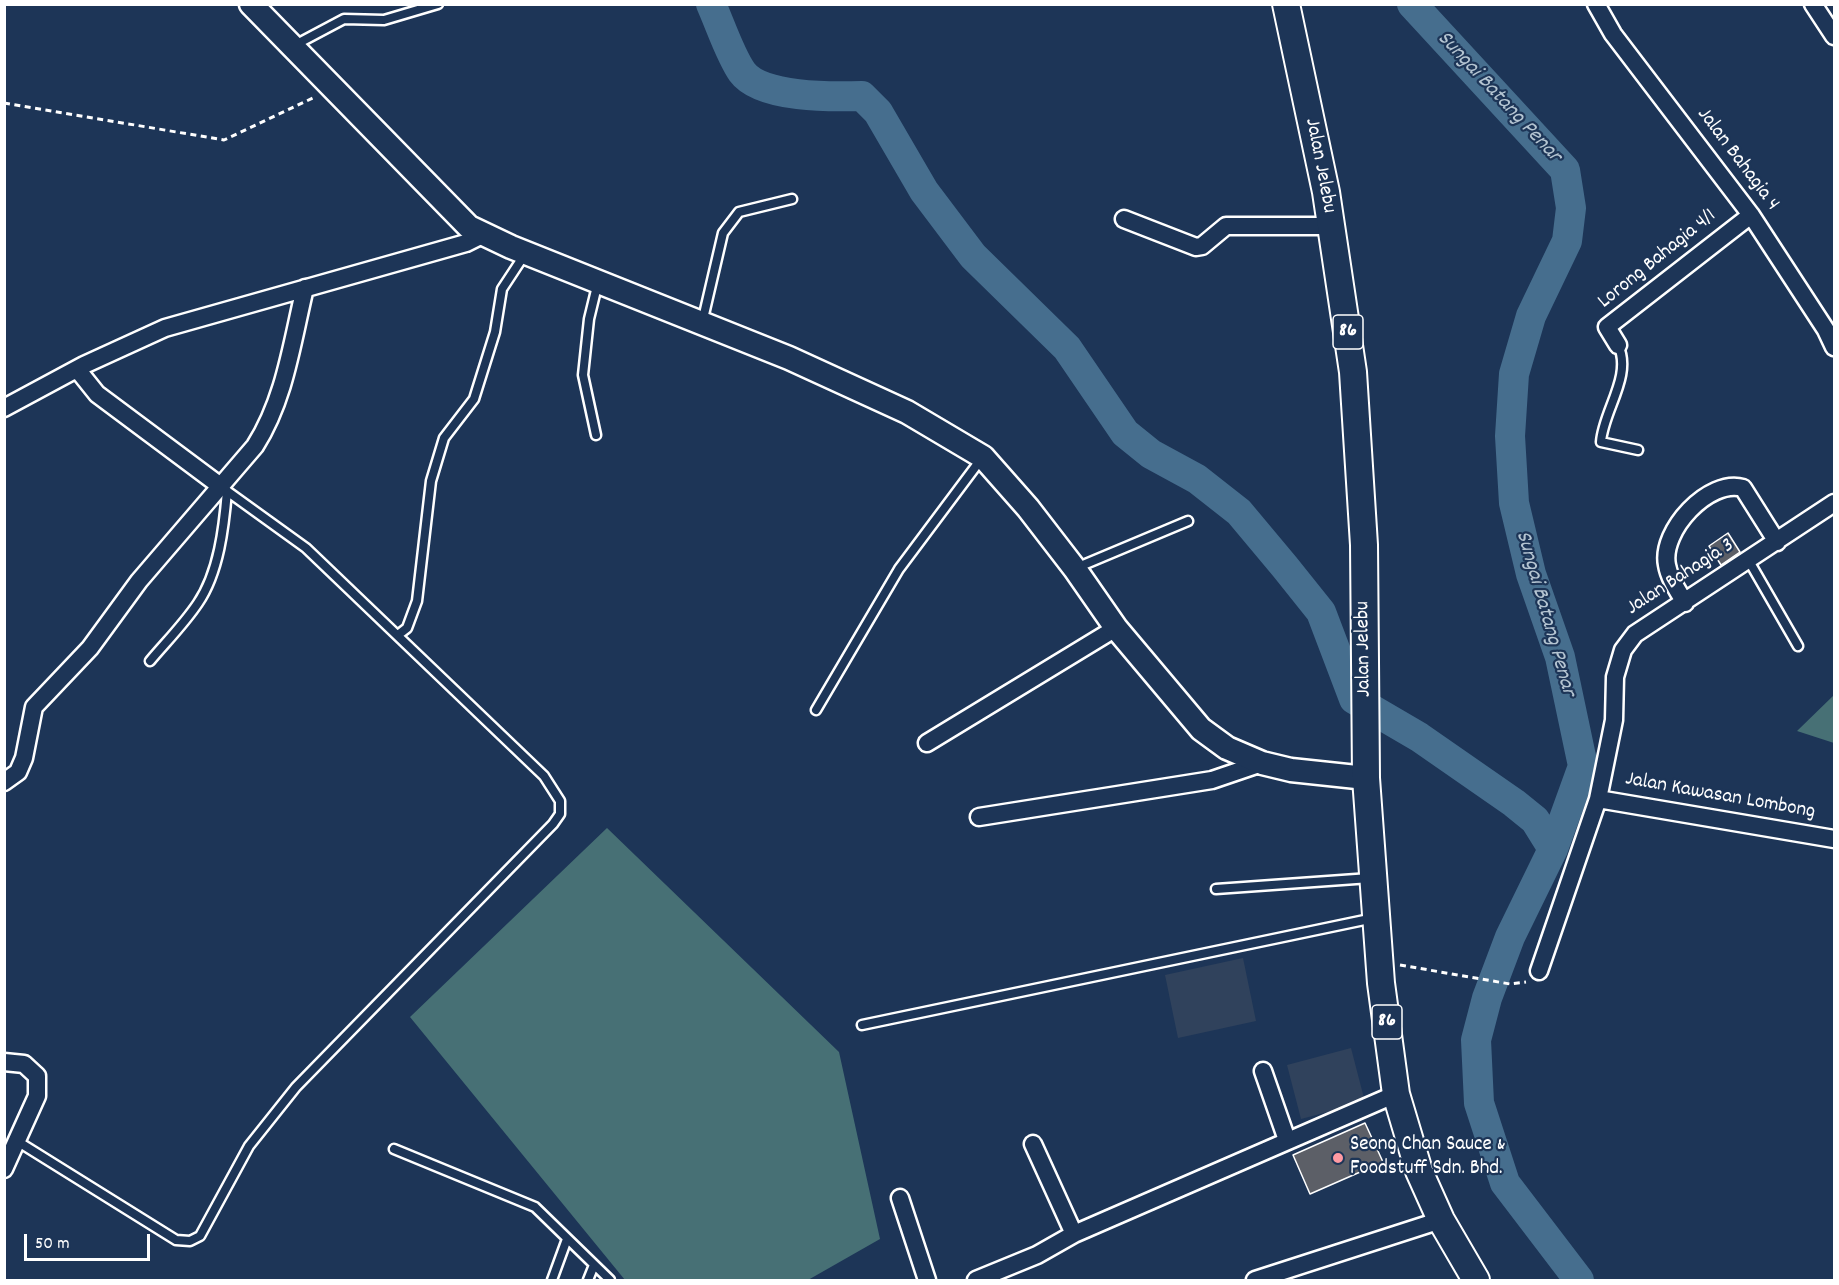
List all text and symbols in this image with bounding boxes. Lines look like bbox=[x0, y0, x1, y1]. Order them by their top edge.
water label: Sungai Batang Penar bbox=[1430, 27, 1566, 169]
street label: Jalan Bahagia 4 bbox=[1690, 103, 1784, 217]
street label: Jalan Jelebu bbox=[1297, 116, 1341, 216]
street label: Lorong Bahagia 4/1 bbox=[1594, 205, 1722, 315]
road number: 86 bbox=[1333, 315, 1363, 349]
water label: Sungai Batang Penar bbox=[1508, 528, 1580, 700]
street label: Jalan Bahagia 3 bbox=[1622, 534, 1740, 622]
street label: Jalan Jelebu bbox=[1352, 601, 1378, 697]
street label: Jalan Kawasan Lombong bbox=[1623, 768, 1817, 826]
road number: 86 bbox=[1372, 1005, 1402, 1039]
place label: Seong Chan Sauce & Foodstuff Sdn. Bhd. bbox=[1350, 1133, 1506, 1183]
marker: Seong Chan Sauce & Foodstuff Sdn. Bhd. bbox=[1331, 1151, 1345, 1165]
scale bar bbox=[27, 1222, 153, 1260]
text: 50 m bbox=[35, 1232, 70, 1257]

